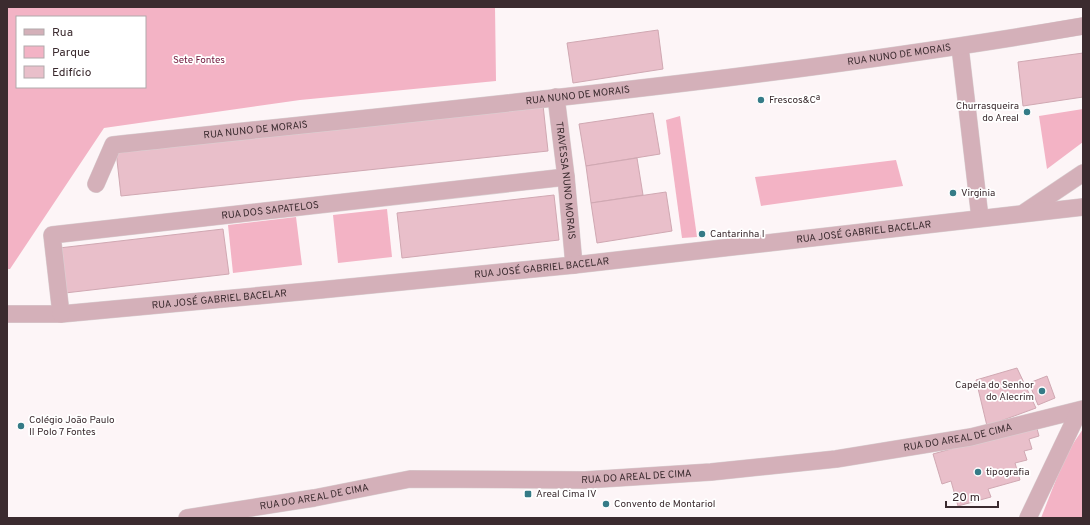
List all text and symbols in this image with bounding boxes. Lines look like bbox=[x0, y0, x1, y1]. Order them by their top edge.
legend bbox=[16, 16, 146, 88]
text: Rua bbox=[52, 25, 73, 41]
street label: RUA NUNO DE MORAIS bbox=[846, 41, 952, 69]
text: Parque bbox=[52, 45, 90, 61]
park label: Sete Fontes bbox=[173, 54, 225, 67]
text: Edifício bbox=[52, 65, 92, 81]
street label: RUA NUNO DE MORAIS bbox=[525, 83, 631, 108]
place label: Frescos&Cª bbox=[769, 94, 820, 107]
marker: Frescos&Cª bbox=[756, 95, 766, 105]
place label: Churrasqueira do Areal bbox=[956, 100, 1019, 125]
marker: Churrasqueira do Areal bbox=[1022, 107, 1032, 117]
street label: RUA NUNO DE MORAIS bbox=[203, 118, 308, 142]
street label: TRAVESSA NUNO MORAIS bbox=[553, 121, 578, 240]
place label: Virginia bbox=[961, 187, 995, 200]
marker: Virginia bbox=[948, 188, 958, 198]
street label: RUA DOS SAPATELOS bbox=[221, 198, 320, 222]
street label: RUA JOSÉ GABRIEL BACELAR bbox=[796, 218, 932, 246]
place label: Cantarinha I bbox=[710, 228, 765, 241]
marker: Cantarinha I bbox=[697, 229, 707, 239]
street label: RUA JOSÉ GABRIEL BACELAR bbox=[474, 255, 610, 281]
street label: RUA JOSÉ GABRIEL BACELAR bbox=[151, 287, 288, 312]
place label: Capela do Senhor do Alecrim bbox=[955, 379, 1034, 404]
marker: Capela do Senhor do Alecrim bbox=[1037, 386, 1047, 396]
place label: Colégio João Paulo II Polo 7 Fontes bbox=[29, 414, 115, 439]
street label: RUA DO AREAL DE CIMA bbox=[902, 420, 1014, 454]
marker: Colégio João Paulo II Polo 7 Fontes bbox=[16, 421, 26, 431]
place label: tipografia bbox=[986, 466, 1029, 479]
street label: RUA DO AREAL DE CIMA bbox=[581, 467, 692, 487]
marker: tipografia bbox=[973, 467, 983, 477]
street label: RUA DO AREAL DE CIMA bbox=[259, 481, 370, 513]
scale bar bbox=[946, 483, 998, 509]
place label: Areal Cima IV bbox=[536, 488, 597, 501]
marker: Areal Cima IV bbox=[523, 489, 533, 499]
text: 20 m bbox=[952, 490, 980, 506]
place label: Convento de Montariol bbox=[614, 498, 715, 511]
marker: Convento de Montariol bbox=[601, 499, 611, 509]

